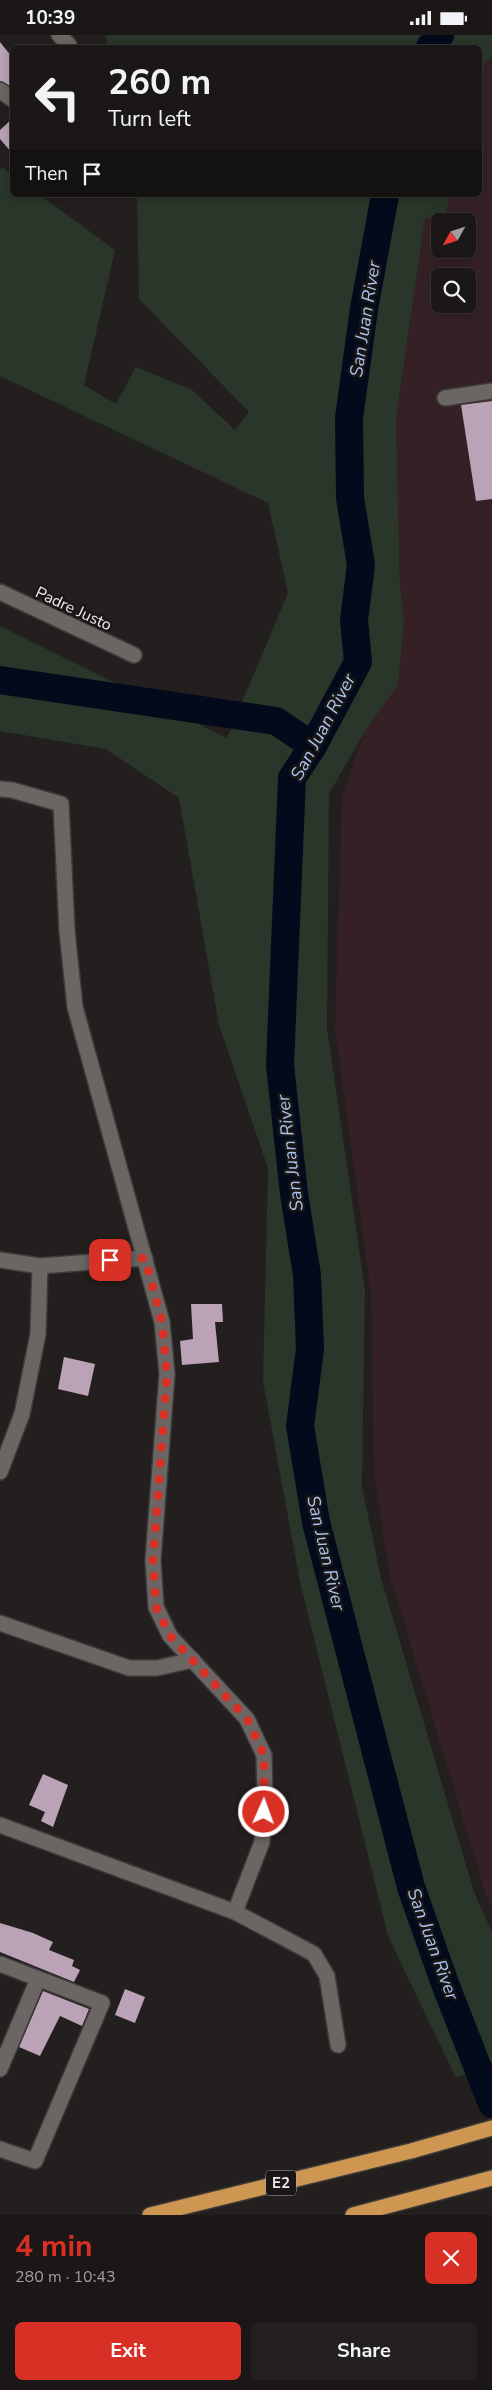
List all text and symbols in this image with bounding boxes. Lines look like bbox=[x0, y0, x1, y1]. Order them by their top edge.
text: 10:39 bbox=[25, 5, 75, 31]
text: 260 m bbox=[108, 59, 211, 106]
icon: left bbox=[25, 65, 90, 130]
text: Turn left bbox=[108, 104, 191, 134]
icon: arrive bbox=[78, 160, 106, 188]
text: Then bbox=[25, 161, 68, 187]
north arrow bbox=[431, 213, 476, 257]
map controls bbox=[431, 213, 476, 313]
water label: San Juan River bbox=[344, 259, 386, 379]
button: search bbox=[431, 268, 476, 313]
street label: Padre Justo bbox=[32, 582, 115, 636]
water label: San Juan River bbox=[285, 669, 361, 784]
water label: San Juan River bbox=[271, 1093, 309, 1213]
pin bbox=[89, 1239, 131, 1281]
icon: arrive bbox=[96, 1246, 124, 1274]
water label: San Juan River bbox=[301, 1493, 351, 1613]
position arrow bbox=[237, 1785, 289, 1837]
water label: San Juan River bbox=[402, 1885, 465, 2004]
road number: E2 bbox=[266, 2171, 296, 2195]
text: 4 min bbox=[15, 2226, 93, 2267]
button: close bbox=[425, 2232, 477, 2284]
text: 280 m · 10:43 bbox=[15, 2266, 116, 2288]
button: Exit bbox=[15, 2322, 241, 2380]
button: Share bbox=[251, 2322, 477, 2380]

